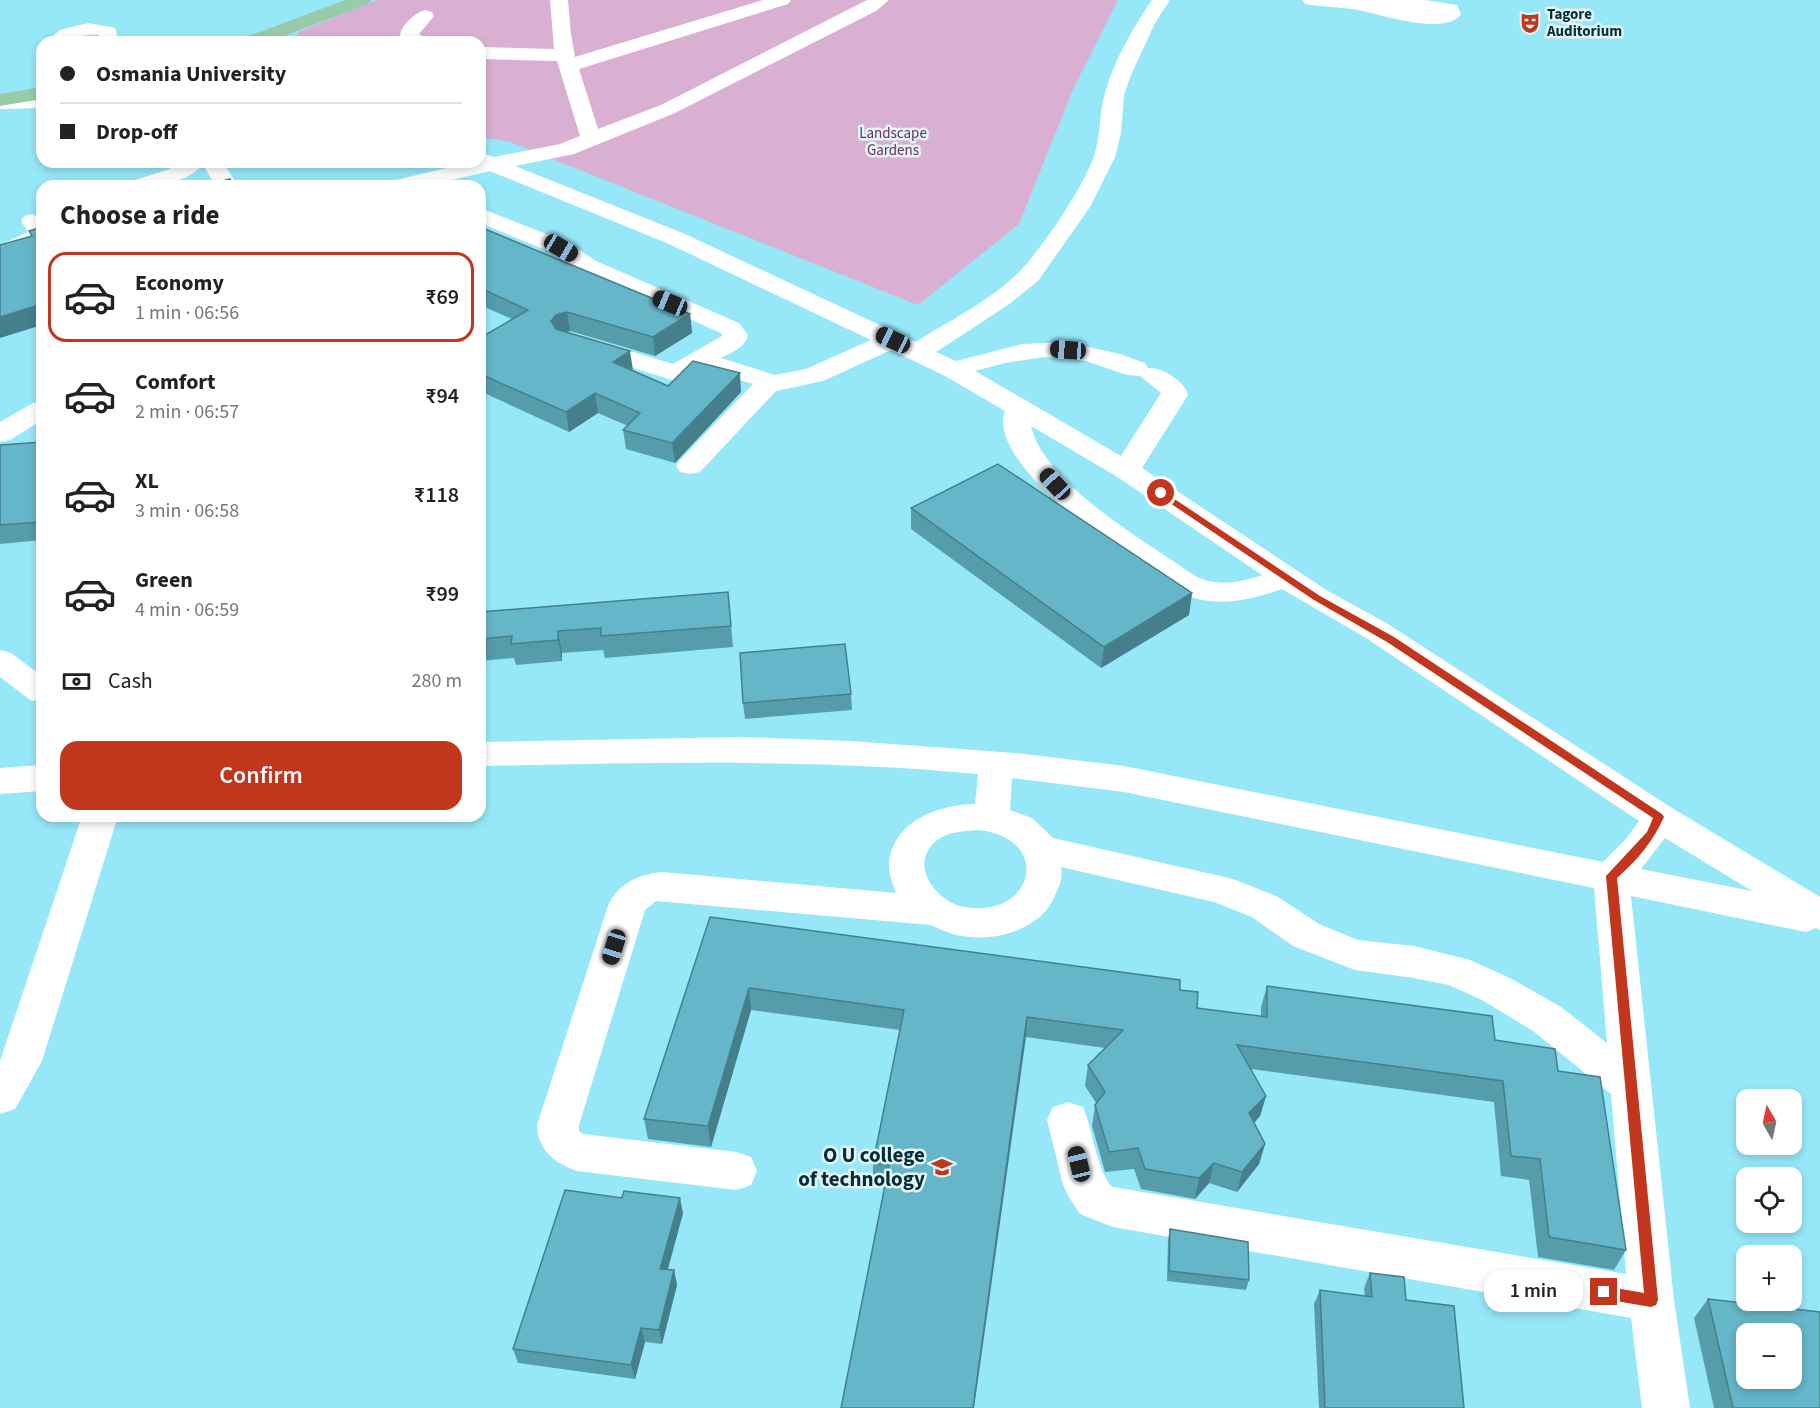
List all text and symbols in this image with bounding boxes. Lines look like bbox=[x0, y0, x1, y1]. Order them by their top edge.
place label: Tagore Auditorium bbox=[1546, 4, 1622, 42]
theatre icon: Tagore Auditorium bbox=[1518, 11, 1542, 35]
text: Osmania University bbox=[96, 58, 286, 90]
text: Drop-off bbox=[96, 116, 177, 148]
park label: Landscape Gardens bbox=[859, 123, 927, 161]
text: Choose a ride bbox=[60, 196, 220, 235]
car bbox=[541, 231, 581, 265]
text: Economy bbox=[135, 267, 224, 299]
icon: car bbox=[63, 270, 117, 324]
text: ₹69 bbox=[425, 281, 459, 313]
car bbox=[650, 288, 690, 318]
text: 1 min · 06:56 bbox=[135, 299, 239, 327]
car bbox=[873, 324, 913, 356]
car bbox=[1049, 340, 1087, 360]
text: Comfort bbox=[135, 366, 216, 398]
icon: car bbox=[63, 369, 117, 423]
text: ₹94 bbox=[425, 380, 459, 412]
text: 2 min · 06:57 bbox=[135, 398, 239, 426]
text: XL bbox=[135, 465, 159, 497]
car bbox=[1036, 465, 1074, 503]
icon: car bbox=[63, 468, 117, 522]
text: ₹118 bbox=[414, 479, 459, 511]
route start bbox=[1147, 479, 1174, 506]
text: 3 min · 06:58 bbox=[135, 497, 239, 525]
text: Green bbox=[135, 564, 193, 596]
icon: car bbox=[63, 567, 117, 621]
text: ₹99 bbox=[425, 578, 459, 610]
text: 4 min · 06:59 bbox=[135, 596, 239, 624]
icon: cash bbox=[60, 665, 93, 698]
text: Cash bbox=[108, 665, 153, 697]
text: 280 m bbox=[412, 667, 462, 695]
button: Confirm bbox=[60, 741, 462, 810]
car bbox=[600, 927, 628, 967]
north arrow bbox=[1736, 1089, 1802, 1155]
map controls bbox=[1736, 1089, 1802, 1389]
place label: O U college of technology bbox=[798, 1140, 925, 1194]
car bbox=[1066, 1144, 1092, 1184]
school or university icon: O U college of technology bbox=[930, 1155, 954, 1179]
button: locate bbox=[1736, 1167, 1802, 1233]
button: + bbox=[1736, 1245, 1802, 1311]
callout: 1 min bbox=[1484, 1271, 1583, 1313]
text: 1 min bbox=[1510, 1277, 1557, 1305]
route end bbox=[1590, 1278, 1617, 1305]
button: − bbox=[1736, 1323, 1802, 1389]

